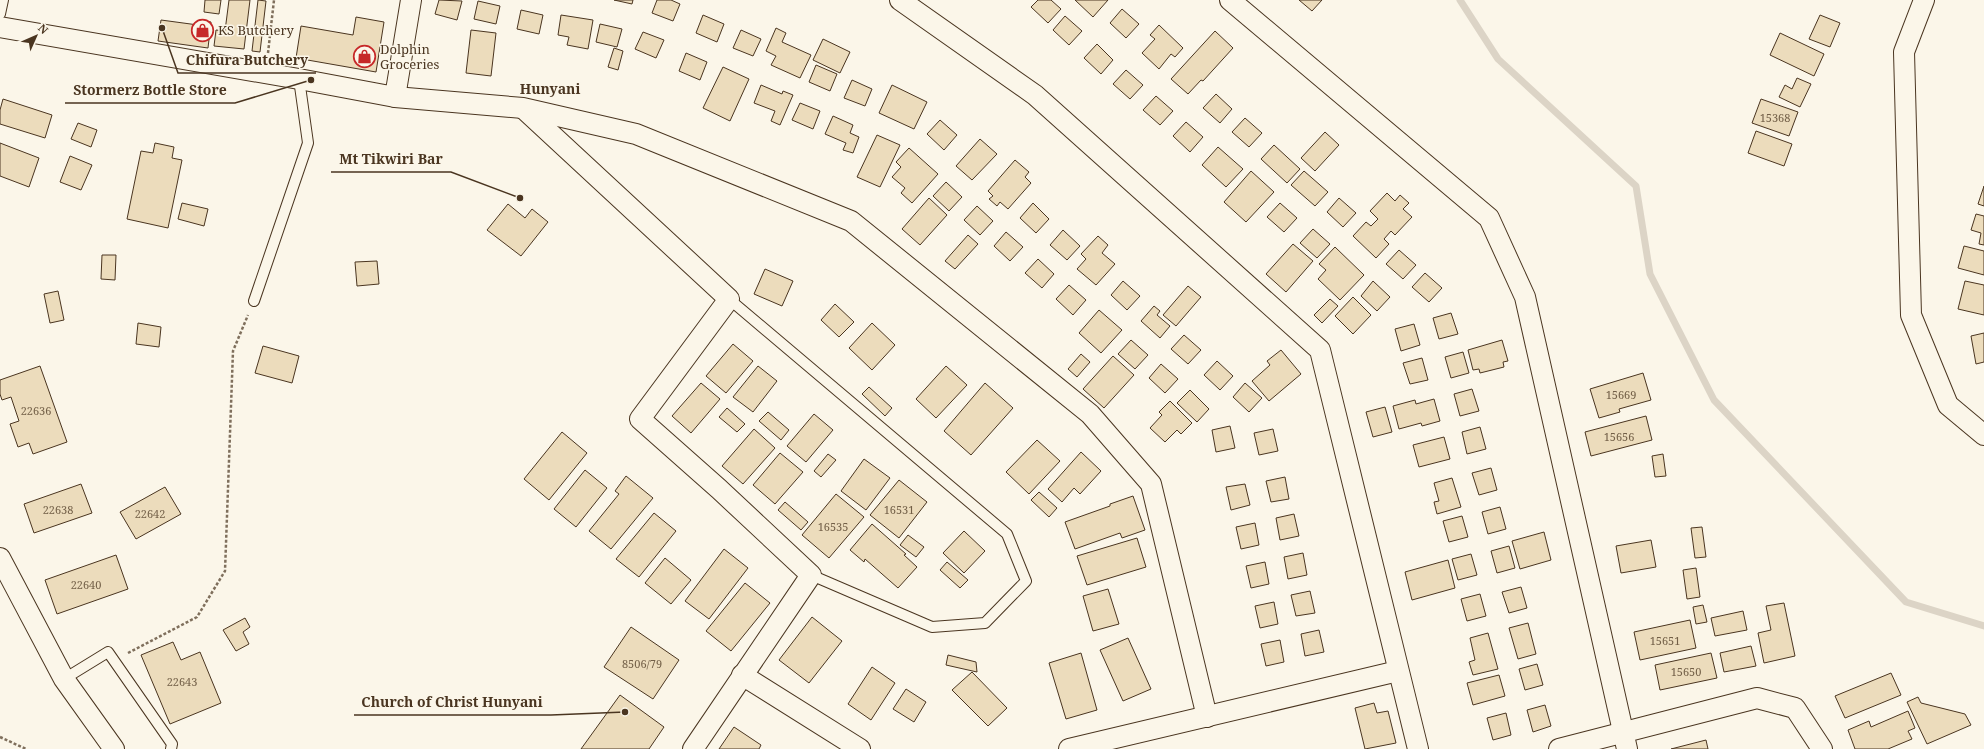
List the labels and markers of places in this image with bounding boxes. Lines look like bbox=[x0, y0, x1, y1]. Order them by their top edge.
shop icon: KS Butchery bbox=[190, 17, 216, 43]
place label: KS Butchery bbox=[218, 21, 295, 39]
place label: Dolphin Groceries bbox=[380, 40, 439, 73]
shop icon: Dolphin Groceries bbox=[351, 43, 377, 69]
callout: Chifura Butchery bbox=[178, 47, 316, 73]
callout: Stormerz Bottle Store bbox=[65, 77, 235, 103]
callout: Mt Tikwiri Bar bbox=[331, 146, 451, 172]
callout: Church of Christ Hunyani bbox=[354, 689, 551, 715]

